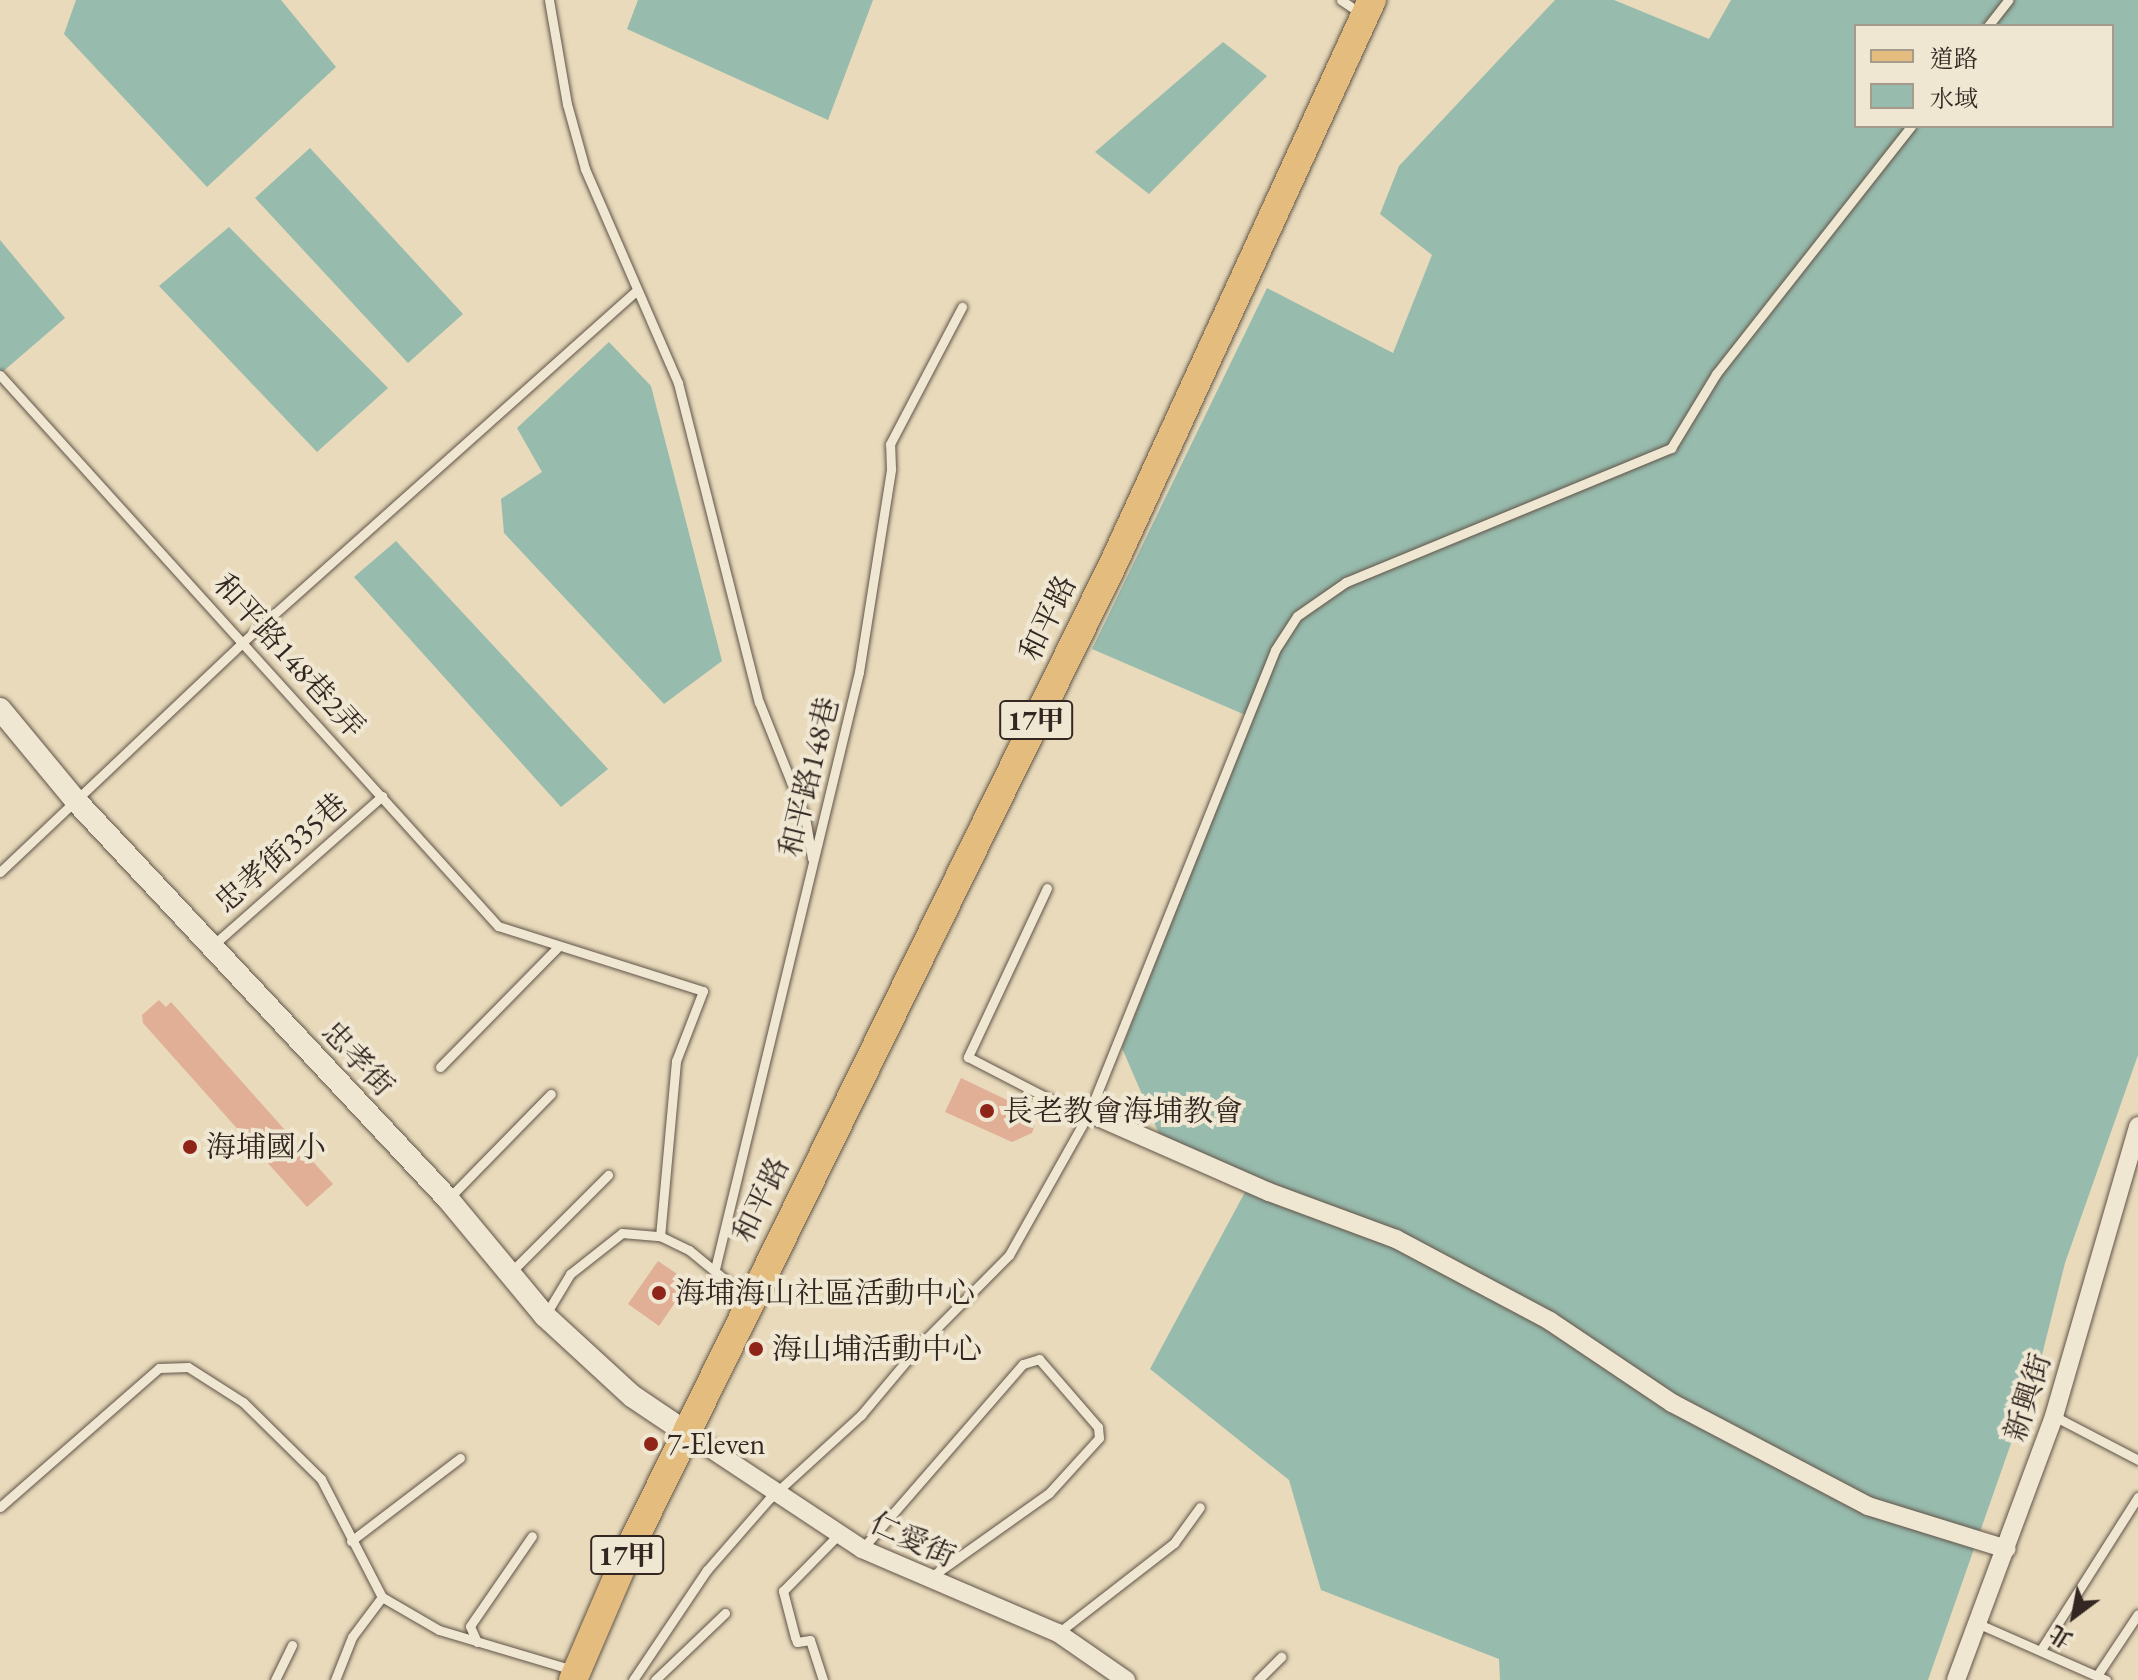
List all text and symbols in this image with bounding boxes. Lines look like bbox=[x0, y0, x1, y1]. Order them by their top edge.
legend bbox=[1854, 24, 2114, 128]
text: 道路 bbox=[1930, 43, 1978, 74]
text: 水域 bbox=[1930, 83, 1978, 114]
street label: 和平路148巷2弄 bbox=[206, 567, 372, 745]
street label: 和平路 bbox=[1012, 570, 1084, 666]
street label: 和平路148巷 bbox=[772, 693, 846, 861]
road number: 17甲 bbox=[998, 696, 1074, 744]
street label: 忠孝街335巷 bbox=[208, 786, 354, 920]
street label: 忠孝街 bbox=[314, 1014, 402, 1104]
place label: 長老教會海埔教會 bbox=[1003, 1093, 1243, 1129]
marker: 長老教會海埔教會 bbox=[978, 1102, 996, 1120]
place label: 海埔國小 bbox=[206, 1129, 326, 1165]
marker: 海埔國小 bbox=[181, 1138, 199, 1156]
street label: 和平路 bbox=[725, 1152, 797, 1248]
place label: 海埔海山社區活動中心 bbox=[675, 1275, 975, 1311]
marker: 海埔海山社區活動中心 bbox=[650, 1284, 668, 1302]
place label: 海山埔活動中心 bbox=[772, 1331, 982, 1367]
marker: 海山埔活動中心 bbox=[747, 1340, 765, 1358]
street label: 新興街 bbox=[1997, 1349, 2059, 1445]
place label: 7-Eleven bbox=[667, 1426, 765, 1462]
marker: 7-Eleven bbox=[642, 1435, 660, 1453]
street label: 仁愛街 bbox=[865, 1505, 961, 1575]
road number: 17甲 bbox=[589, 1531, 665, 1579]
north arrow bbox=[2034, 1576, 2114, 1656]
text: 北 bbox=[2044, 1619, 2078, 1655]

